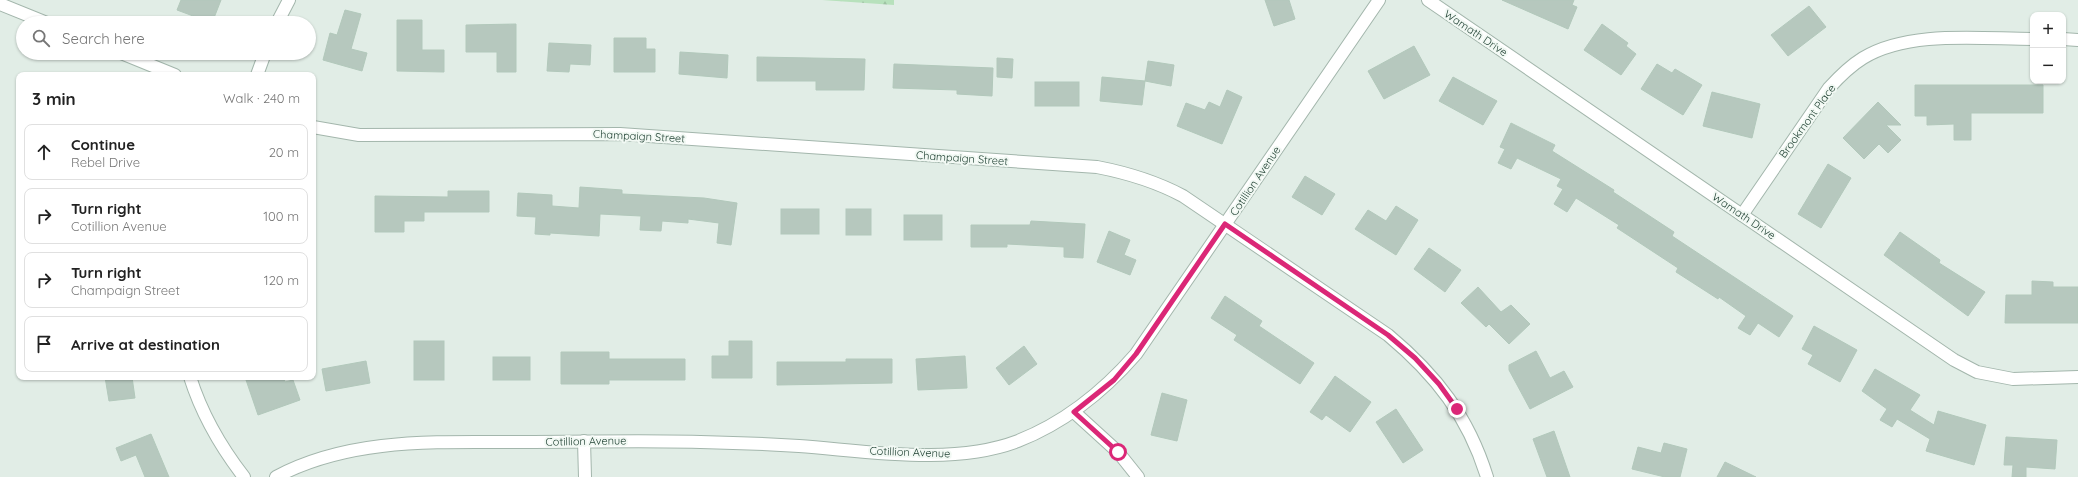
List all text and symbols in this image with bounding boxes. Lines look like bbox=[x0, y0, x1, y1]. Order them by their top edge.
street label: Wamath Drive bbox=[1442, 7, 1510, 59]
map controls bbox=[2030, 12, 2066, 84]
button: + bbox=[2030, 12, 2066, 48]
search box bbox=[16, 16, 316, 60]
icon: search bbox=[30, 27, 52, 49]
text: Search here bbox=[62, 29, 145, 48]
button: − bbox=[2030, 48, 2066, 84]
street label: Brookmont Place bbox=[1776, 81, 1838, 161]
text: 3 min bbox=[32, 88, 76, 109]
text: Walk · 240 m bbox=[223, 90, 300, 106]
street label: Champaign Street bbox=[593, 127, 686, 145]
text: Continue bbox=[71, 135, 135, 154]
icon: ahead bbox=[33, 141, 55, 163]
text: 20 m bbox=[269, 144, 299, 160]
street label: Cotillion Avenue bbox=[1227, 144, 1283, 218]
street label: Champaign Street bbox=[916, 148, 1009, 168]
text: Rebel Drive bbox=[71, 154, 140, 170]
street label: Wamath Drive bbox=[1710, 190, 1778, 242]
text: Turn right bbox=[71, 199, 142, 218]
icon: right bbox=[33, 205, 55, 227]
text: 100 m bbox=[263, 208, 299, 224]
text: Cotillion Avenue bbox=[71, 218, 167, 234]
text: Turn right bbox=[71, 263, 142, 282]
icon: right bbox=[33, 269, 55, 291]
text: 120 m bbox=[264, 272, 299, 288]
text: Champaign Street bbox=[71, 282, 180, 298]
icon: arrive bbox=[33, 333, 55, 355]
text: Arrive at destination bbox=[71, 335, 220, 354]
route end bbox=[1448, 400, 1466, 418]
street label: Cotillion Avenue bbox=[545, 433, 627, 449]
route start bbox=[1109, 443, 1127, 461]
street label: Cotillion Avenue bbox=[869, 444, 951, 460]

